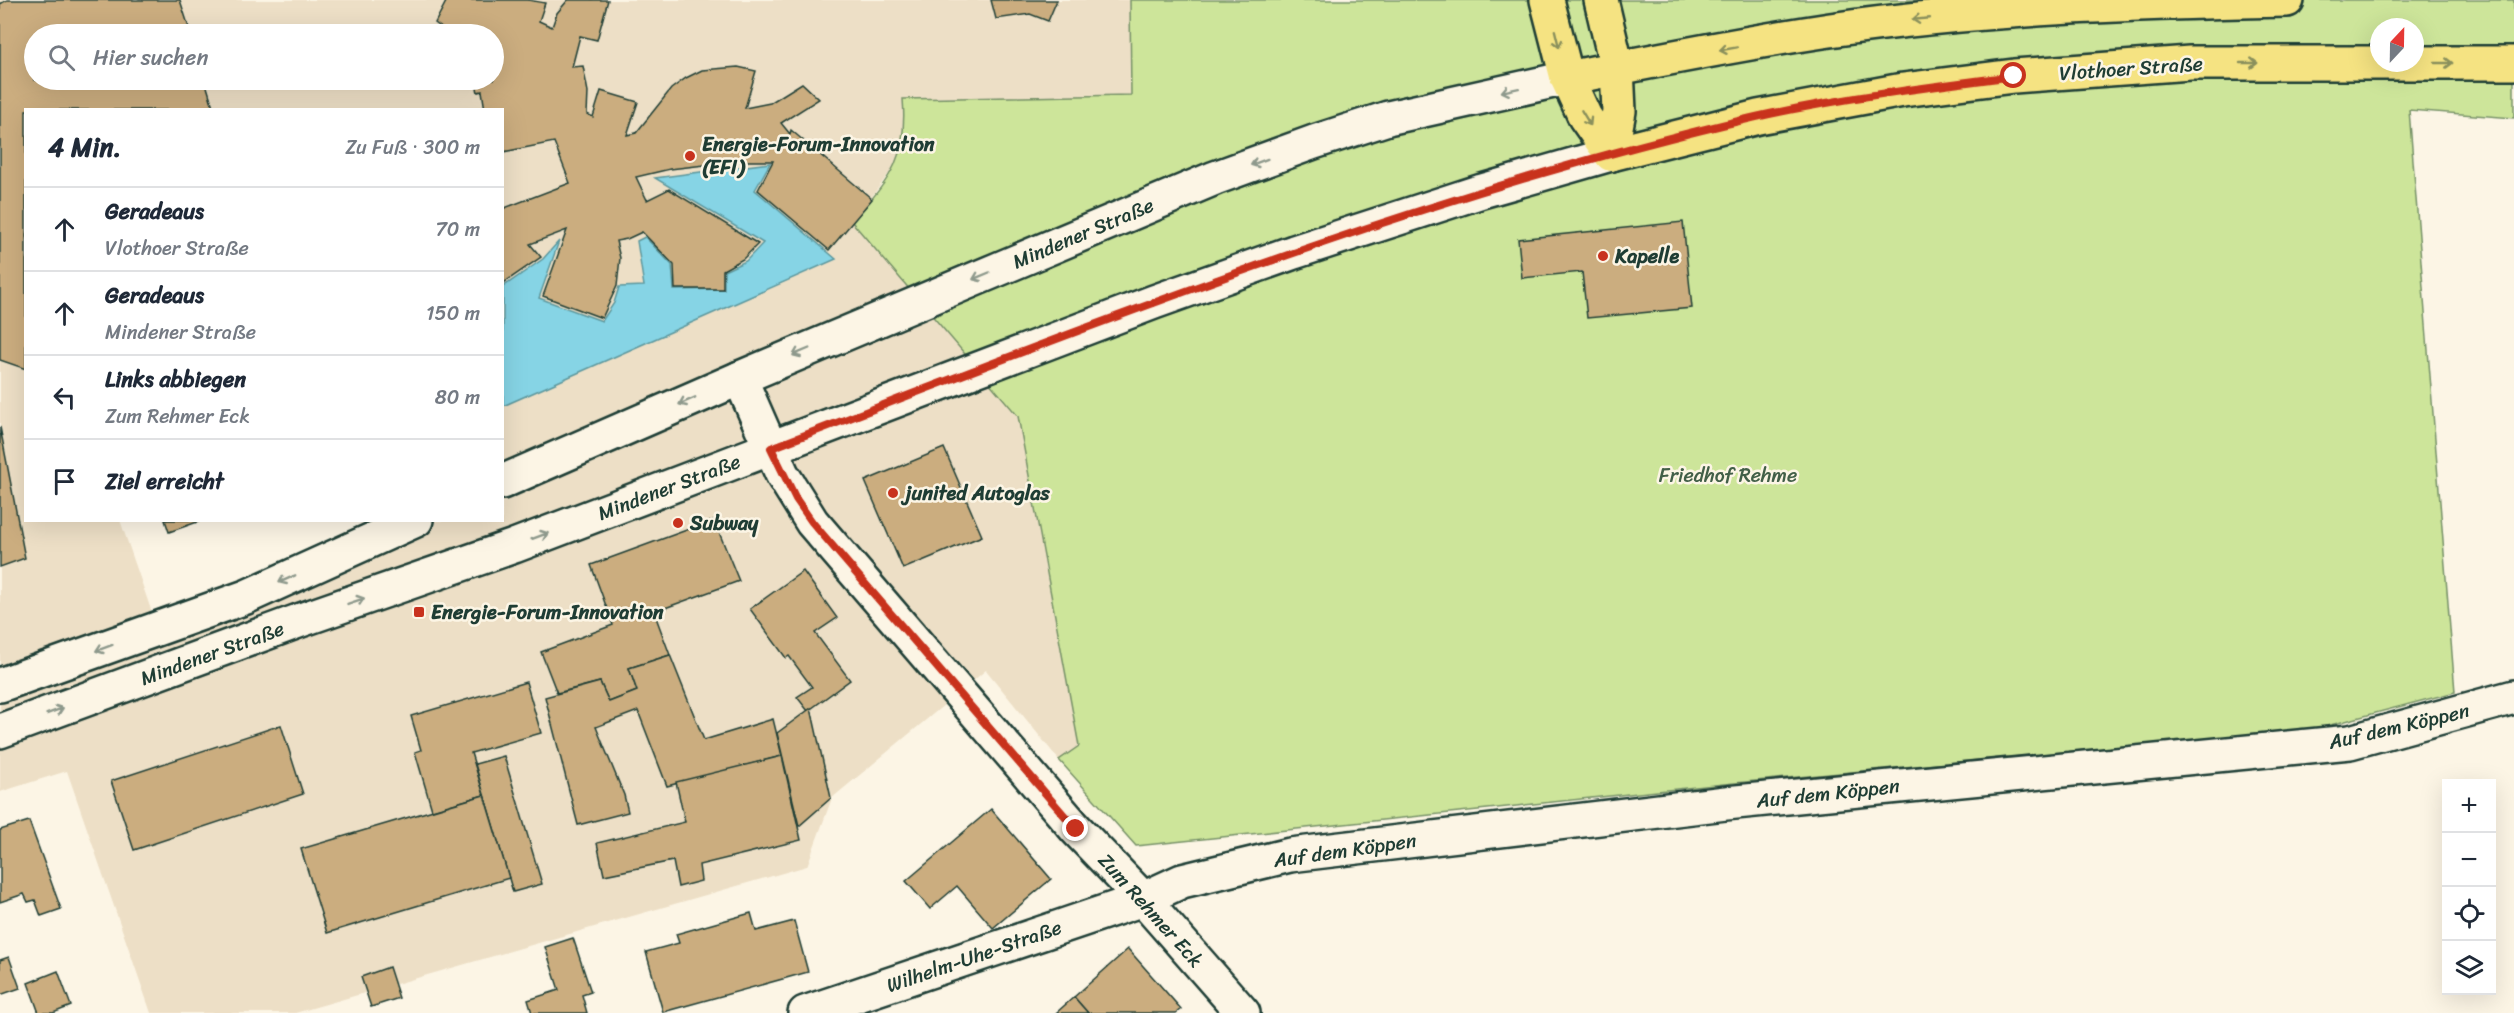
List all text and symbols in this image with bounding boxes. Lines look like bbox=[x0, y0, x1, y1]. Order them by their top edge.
one-way arrow bbox=[1911, 14, 1931, 25]
north arrow bbox=[2370, 18, 2424, 72]
search box bbox=[24, 24, 504, 90]
one-way arrow bbox=[1552, 29, 1564, 48]
text: Hier suchen bbox=[93, 38, 208, 77]
icon: search bbox=[45, 41, 78, 74]
one-way arrow bbox=[1719, 43, 1738, 54]
street label: Vlothoer Straße bbox=[2058, 46, 2204, 91]
one-way arrow bbox=[2238, 57, 2258, 69]
one-way arrow bbox=[2433, 57, 2453, 69]
route start bbox=[2000, 62, 2026, 88]
one-way arrow bbox=[1501, 85, 1520, 97]
one-way arrow bbox=[1581, 109, 1593, 126]
text: 4 Min. bbox=[48, 124, 121, 170]
place label: Energie-Forum-Innovation (EFI) bbox=[702, 127, 935, 185]
text: Zu Fuß · 300 m bbox=[345, 130, 480, 165]
marker: Energie-Forum-Innovation (EFI) bbox=[683, 149, 697, 163]
one-way arrow bbox=[1250, 158, 1268, 169]
street label: Mindener Straße bbox=[1007, 188, 1160, 279]
text: Geradeaus bbox=[105, 192, 204, 231]
text: 70 m bbox=[435, 212, 480, 247]
icon: ahead bbox=[48, 213, 81, 246]
text: Vlothoer Straße bbox=[105, 231, 249, 266]
place label: Kapelle bbox=[1614, 239, 1679, 274]
marker: Kapelle bbox=[1596, 249, 1610, 263]
one-way arrow bbox=[972, 271, 991, 282]
text: Geradeaus bbox=[105, 276, 204, 315]
text: 150 m bbox=[426, 296, 480, 331]
icon: ahead bbox=[48, 297, 81, 330]
text: Mindener Straße bbox=[105, 315, 256, 350]
one-way arrow bbox=[793, 346, 811, 358]
text: Links abbiegen bbox=[105, 360, 246, 399]
text: 80 m bbox=[435, 380, 480, 415]
icon: left bbox=[48, 381, 81, 414]
one-way arrow bbox=[678, 396, 696, 407]
text: Zum Rehmer Eck bbox=[105, 399, 250, 434]
street label: Mindener Straße bbox=[592, 444, 746, 531]
park label: Friedhof Rehme bbox=[1659, 458, 1797, 493]
text: Ziel erreicht bbox=[105, 462, 224, 501]
icon: arrive bbox=[48, 465, 81, 498]
place label: junited Autoglas bbox=[900, 476, 1051, 511]
marker: junited Autoglas bbox=[886, 486, 900, 500]
place label: Subway bbox=[689, 506, 759, 541]
marker: Subway bbox=[671, 516, 685, 530]
one-way arrow bbox=[530, 529, 549, 540]
one-way arrow bbox=[278, 574, 296, 585]
one-way arrow bbox=[346, 594, 365, 605]
place label: Energie-Forum-Innovation bbox=[431, 595, 664, 630]
marker: Energie-Forum-Innovation bbox=[412, 605, 426, 619]
street label: Mindener Straße bbox=[135, 611, 289, 696]
one-way arrow bbox=[95, 643, 114, 654]
street label: Auf dem Köppen bbox=[2324, 693, 2473, 760]
one-way arrow bbox=[45, 705, 64, 716]
street label: Auf dem Köppen bbox=[1754, 769, 1902, 819]
map controls bbox=[2442, 779, 2496, 995]
button: + bbox=[2442, 779, 2496, 833]
route end bbox=[1062, 815, 1088, 841]
street label: Auf dem Köppen bbox=[1270, 823, 1419, 878]
button: − bbox=[2442, 833, 2496, 887]
street label: Zum Rehmer Eck bbox=[1089, 845, 1212, 976]
button: locate bbox=[2442, 887, 2496, 941]
street label: Wilhelm-Uhe-Straße bbox=[882, 910, 1067, 1003]
button: layers bbox=[2442, 941, 2496, 995]

